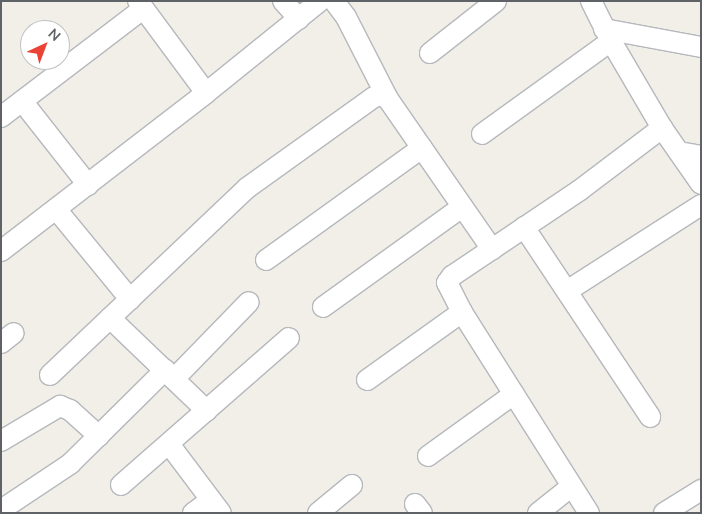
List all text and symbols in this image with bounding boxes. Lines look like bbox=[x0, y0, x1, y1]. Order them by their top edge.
north arrow bbox=[20, 20, 70, 70]
text: N bbox=[45, 25, 65, 45]

